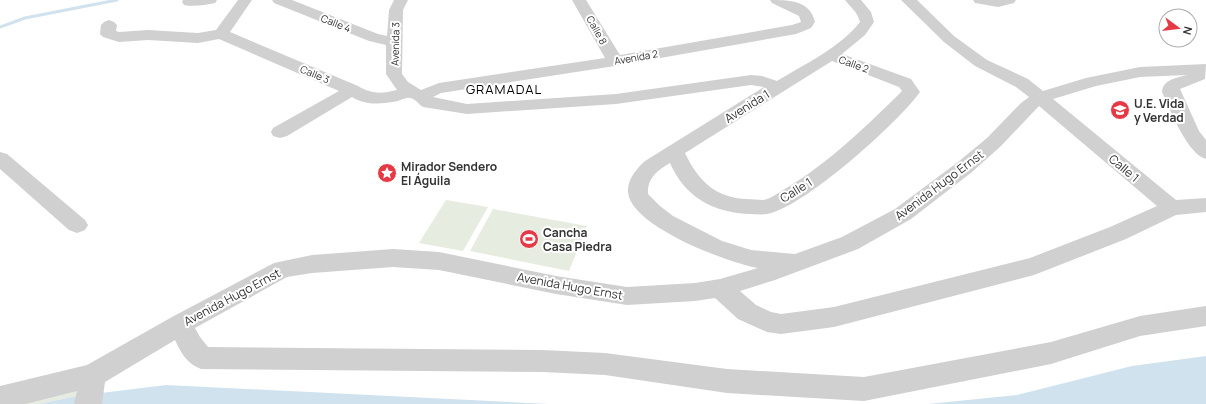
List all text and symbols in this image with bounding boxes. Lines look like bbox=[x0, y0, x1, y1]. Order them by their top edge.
north arrow bbox=[1158, 8, 1198, 48]
street label: Calle 4 bbox=[319, 11, 353, 35]
street label: Calle 8 bbox=[583, 13, 611, 47]
street label: Avenida 3 bbox=[388, 22, 402, 66]
text: N bbox=[1180, 25, 1196, 37]
street label: Avenida 2 bbox=[613, 46, 659, 68]
street label: Calle 2 bbox=[837, 52, 871, 76]
street label: Calle 3 bbox=[298, 62, 332, 86]
district label: GRAMADAL bbox=[466, 80, 542, 98]
street label: Avenida 1 bbox=[721, 85, 773, 127]
place label: U.E. Vida y Verdad bbox=[1134, 95, 1184, 126]
school or university icon: U.E. Vida y Verdad bbox=[1109, 99, 1131, 121]
street label: Avenida Hugo Ernst bbox=[891, 146, 987, 224]
street label: Calle 1 bbox=[1105, 150, 1143, 186]
place label: Mirador Sendero El Águila bbox=[401, 158, 497, 189]
place icon: Mirador Sendero El Águila bbox=[376, 162, 398, 184]
street label: Calle 1 bbox=[777, 174, 815, 206]
place label: Cancha Casa Piedra bbox=[543, 224, 612, 255]
sports icon: Cancha Casa Piedra bbox=[518, 228, 540, 250]
street label: Avenida Hugo Ernst bbox=[181, 264, 284, 330]
street label: Avenida Hugo Ernst bbox=[516, 268, 624, 304]

